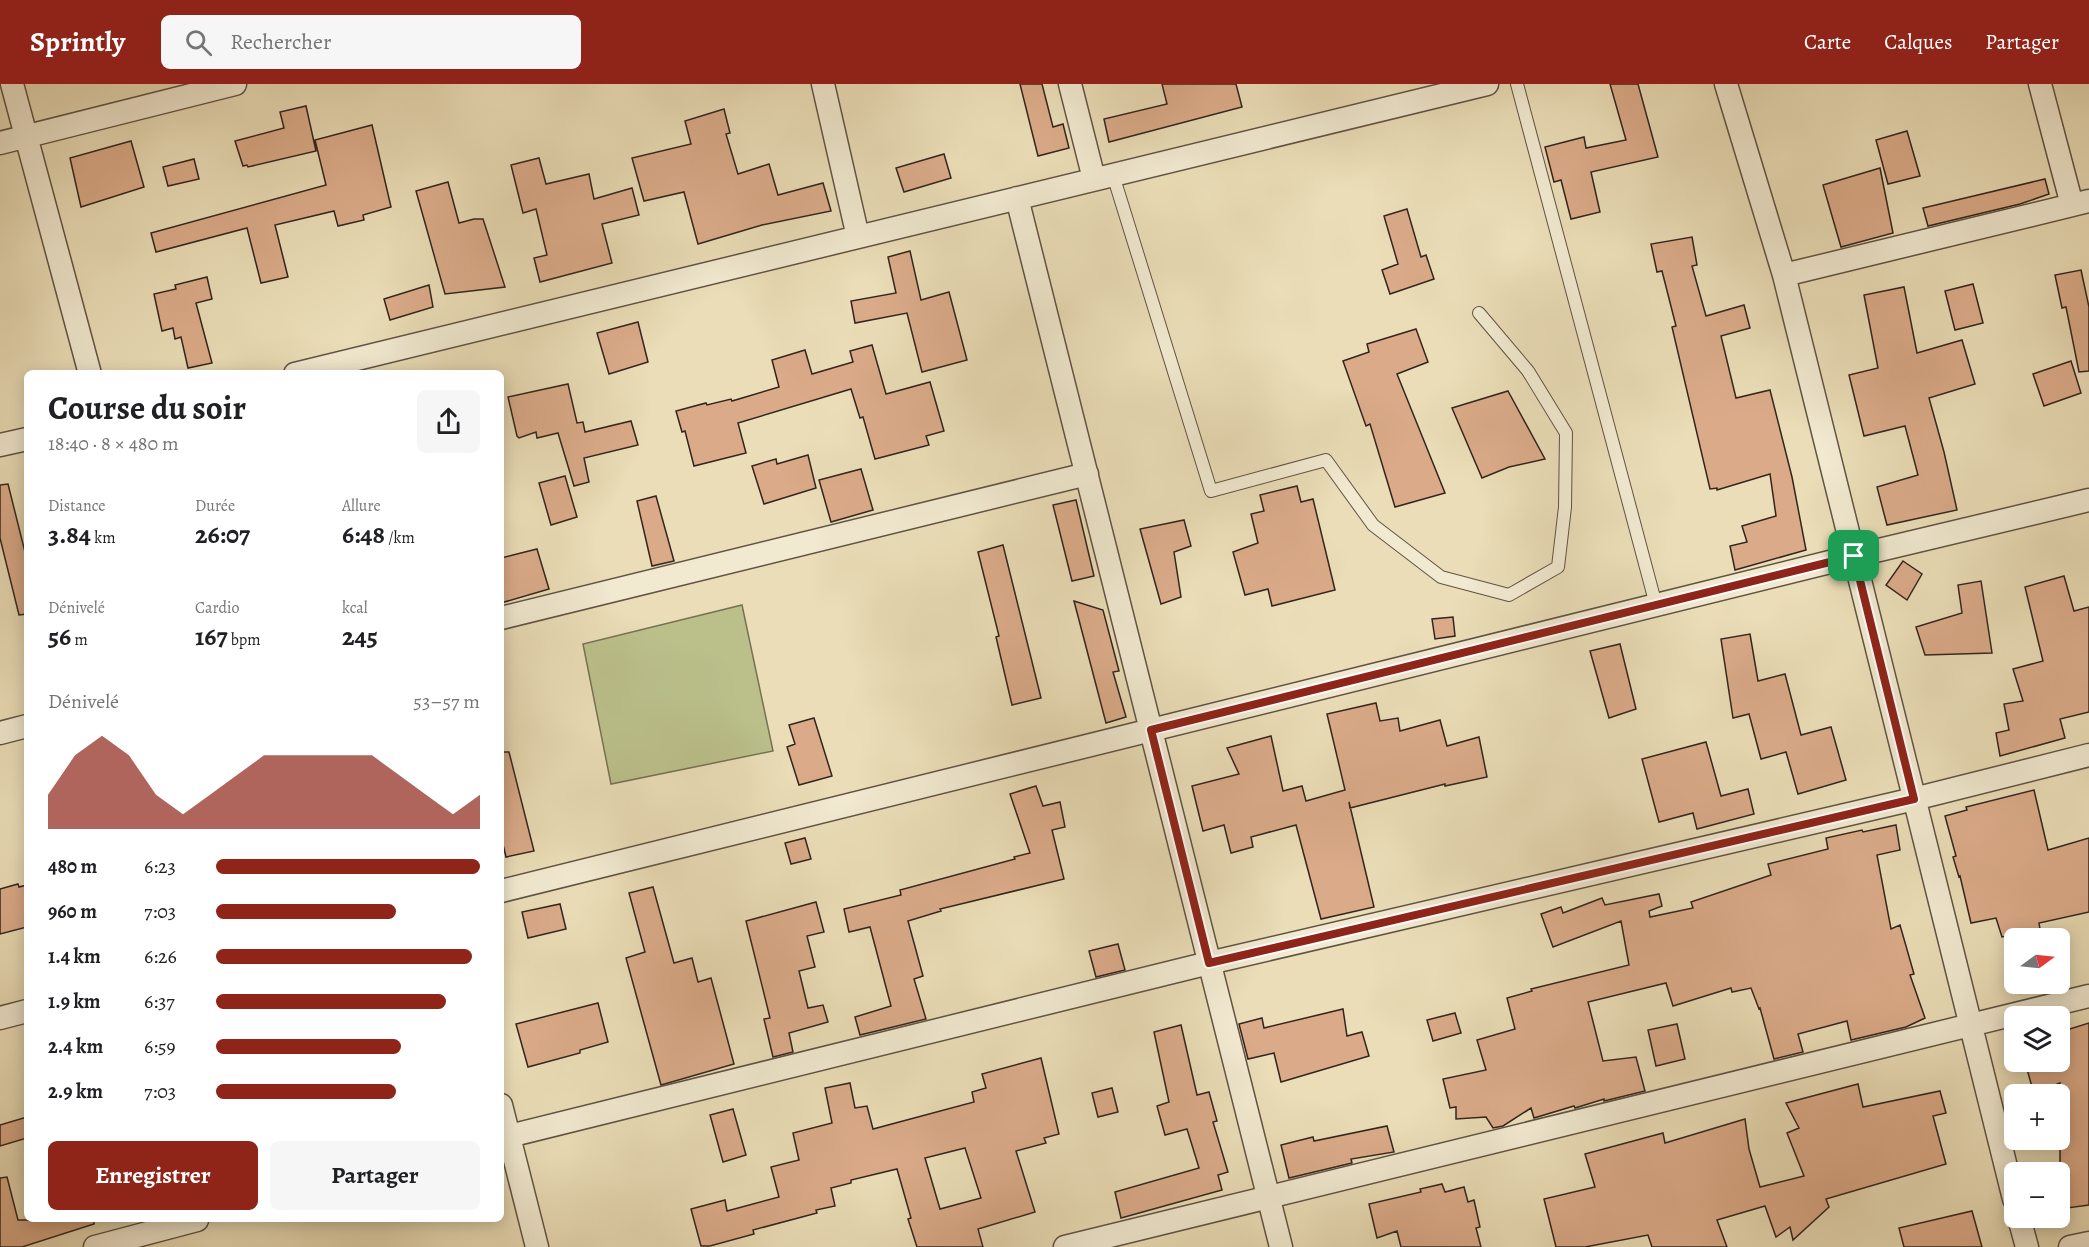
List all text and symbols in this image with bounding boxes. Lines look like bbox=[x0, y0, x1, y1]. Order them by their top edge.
search box bbox=[161, 15, 581, 69]
text: Sprintly bbox=[30, 23, 125, 61]
icon: search bbox=[182, 26, 215, 59]
text: Rechercher bbox=[230, 27, 331, 57]
text: Carte bbox=[1804, 28, 1851, 56]
text: Calques bbox=[1884, 28, 1952, 56]
text: Partager bbox=[1985, 28, 2059, 56]
text: Course du soir bbox=[48, 385, 246, 430]
button: share bbox=[417, 390, 480, 453]
text: 18:40 · 8 × 480 m bbox=[48, 430, 179, 457]
text: Distance bbox=[48, 495, 105, 517]
text: Durée bbox=[195, 495, 235, 517]
text: Allure bbox=[342, 495, 381, 517]
text: 3.84 bbox=[48, 517, 91, 552]
text: 26:07 bbox=[195, 517, 250, 552]
text: 6:48 bbox=[342, 517, 385, 552]
text: km bbox=[91, 527, 115, 549]
text: /km bbox=[385, 527, 415, 549]
pin bbox=[1828, 530, 1879, 581]
icon: arrive bbox=[1837, 539, 1870, 572]
text: Dénivelé bbox=[48, 597, 105, 619]
text: Cardio bbox=[195, 597, 240, 619]
text: kcal bbox=[342, 597, 368, 619]
text: 56 bbox=[48, 619, 71, 654]
text: 167 bbox=[195, 619, 228, 654]
text: 245 bbox=[342, 619, 378, 654]
text: m bbox=[71, 629, 88, 651]
text: bpm bbox=[228, 629, 261, 651]
text: Dénivelé bbox=[48, 688, 119, 715]
text: 53–57 m bbox=[413, 688, 480, 715]
text: 480 m bbox=[48, 853, 97, 880]
text: 6:23 bbox=[144, 853, 176, 880]
text: 960 m bbox=[48, 898, 97, 925]
text: 7:03 bbox=[144, 898, 176, 925]
north arrow bbox=[2004, 928, 2070, 994]
map controls bbox=[2004, 928, 2070, 1228]
text: 1.4 km bbox=[48, 943, 101, 970]
text: 6:26 bbox=[144, 943, 177, 970]
text: 1.9 km bbox=[48, 988, 101, 1015]
text: 6:37 bbox=[144, 988, 175, 1015]
button: layers bbox=[2004, 1006, 2070, 1072]
text: 2.4 km bbox=[48, 1033, 103, 1060]
text: 6:59 bbox=[144, 1033, 176, 1060]
text: 2.9 km bbox=[48, 1078, 103, 1105]
text: 7:03 bbox=[144, 1078, 176, 1105]
button: + bbox=[2004, 1084, 2070, 1150]
button: Enregistrer bbox=[48, 1141, 258, 1210]
button: Partager bbox=[270, 1141, 480, 1210]
button: − bbox=[2004, 1162, 2070, 1228]

